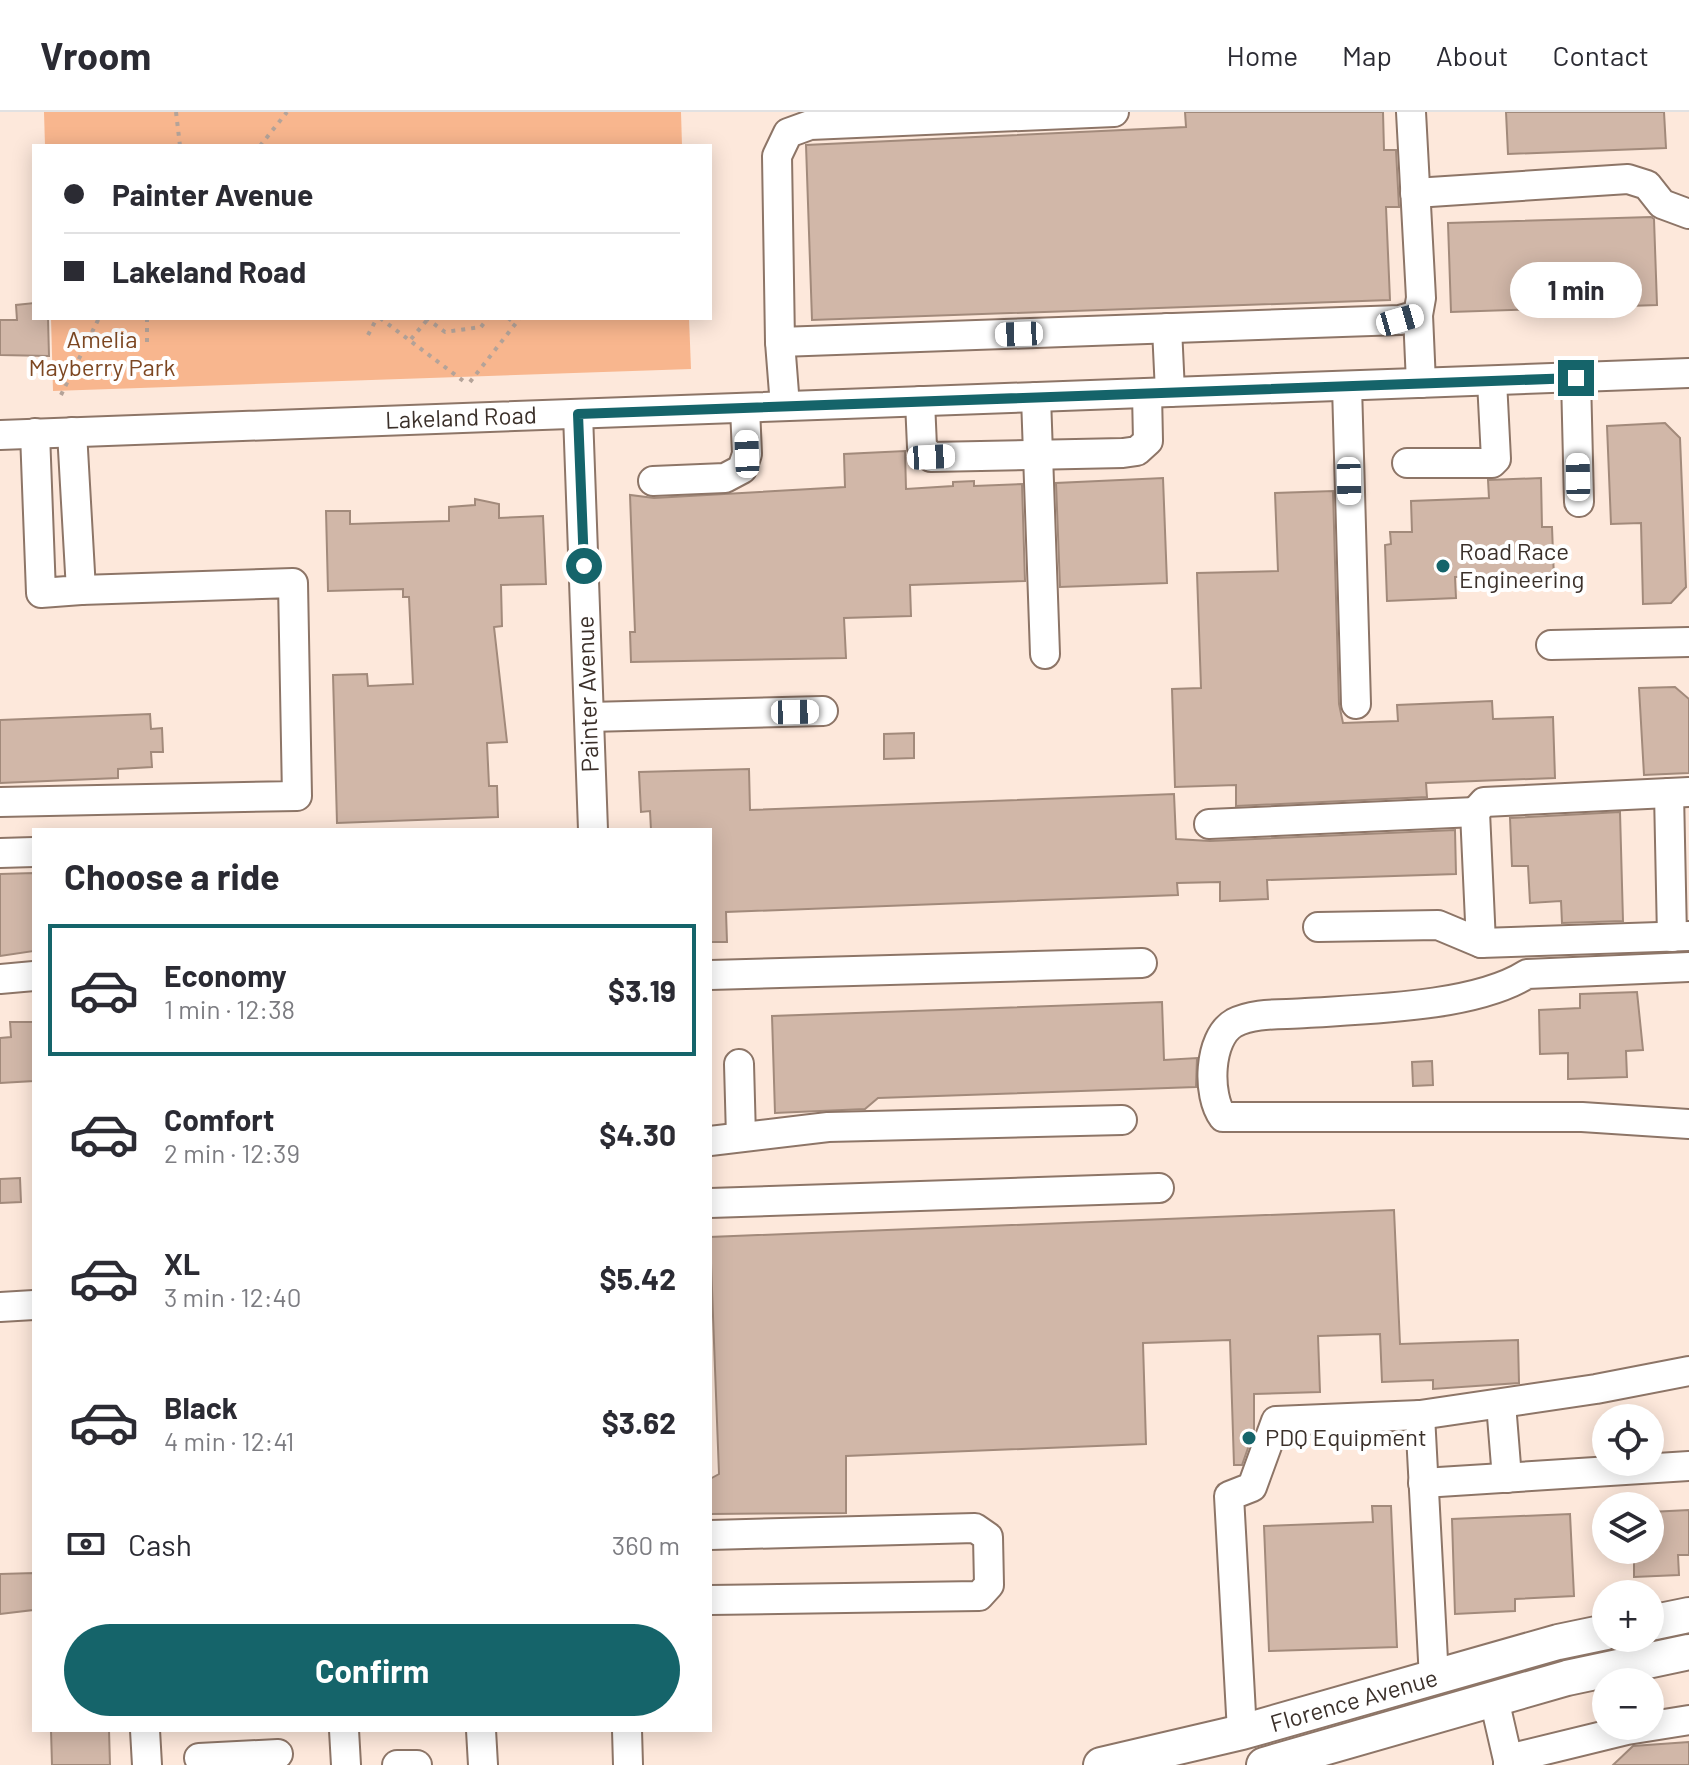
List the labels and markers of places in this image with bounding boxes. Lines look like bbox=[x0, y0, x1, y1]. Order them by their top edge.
place label: Road Race Engineering bbox=[1459, 536, 1584, 593]
marker: Road Race Engineering bbox=[1434, 557, 1452, 575]
place label: PDQ Equipment bbox=[1265, 1422, 1427, 1451]
marker: PDQ Equipment bbox=[1240, 1429, 1258, 1447]

